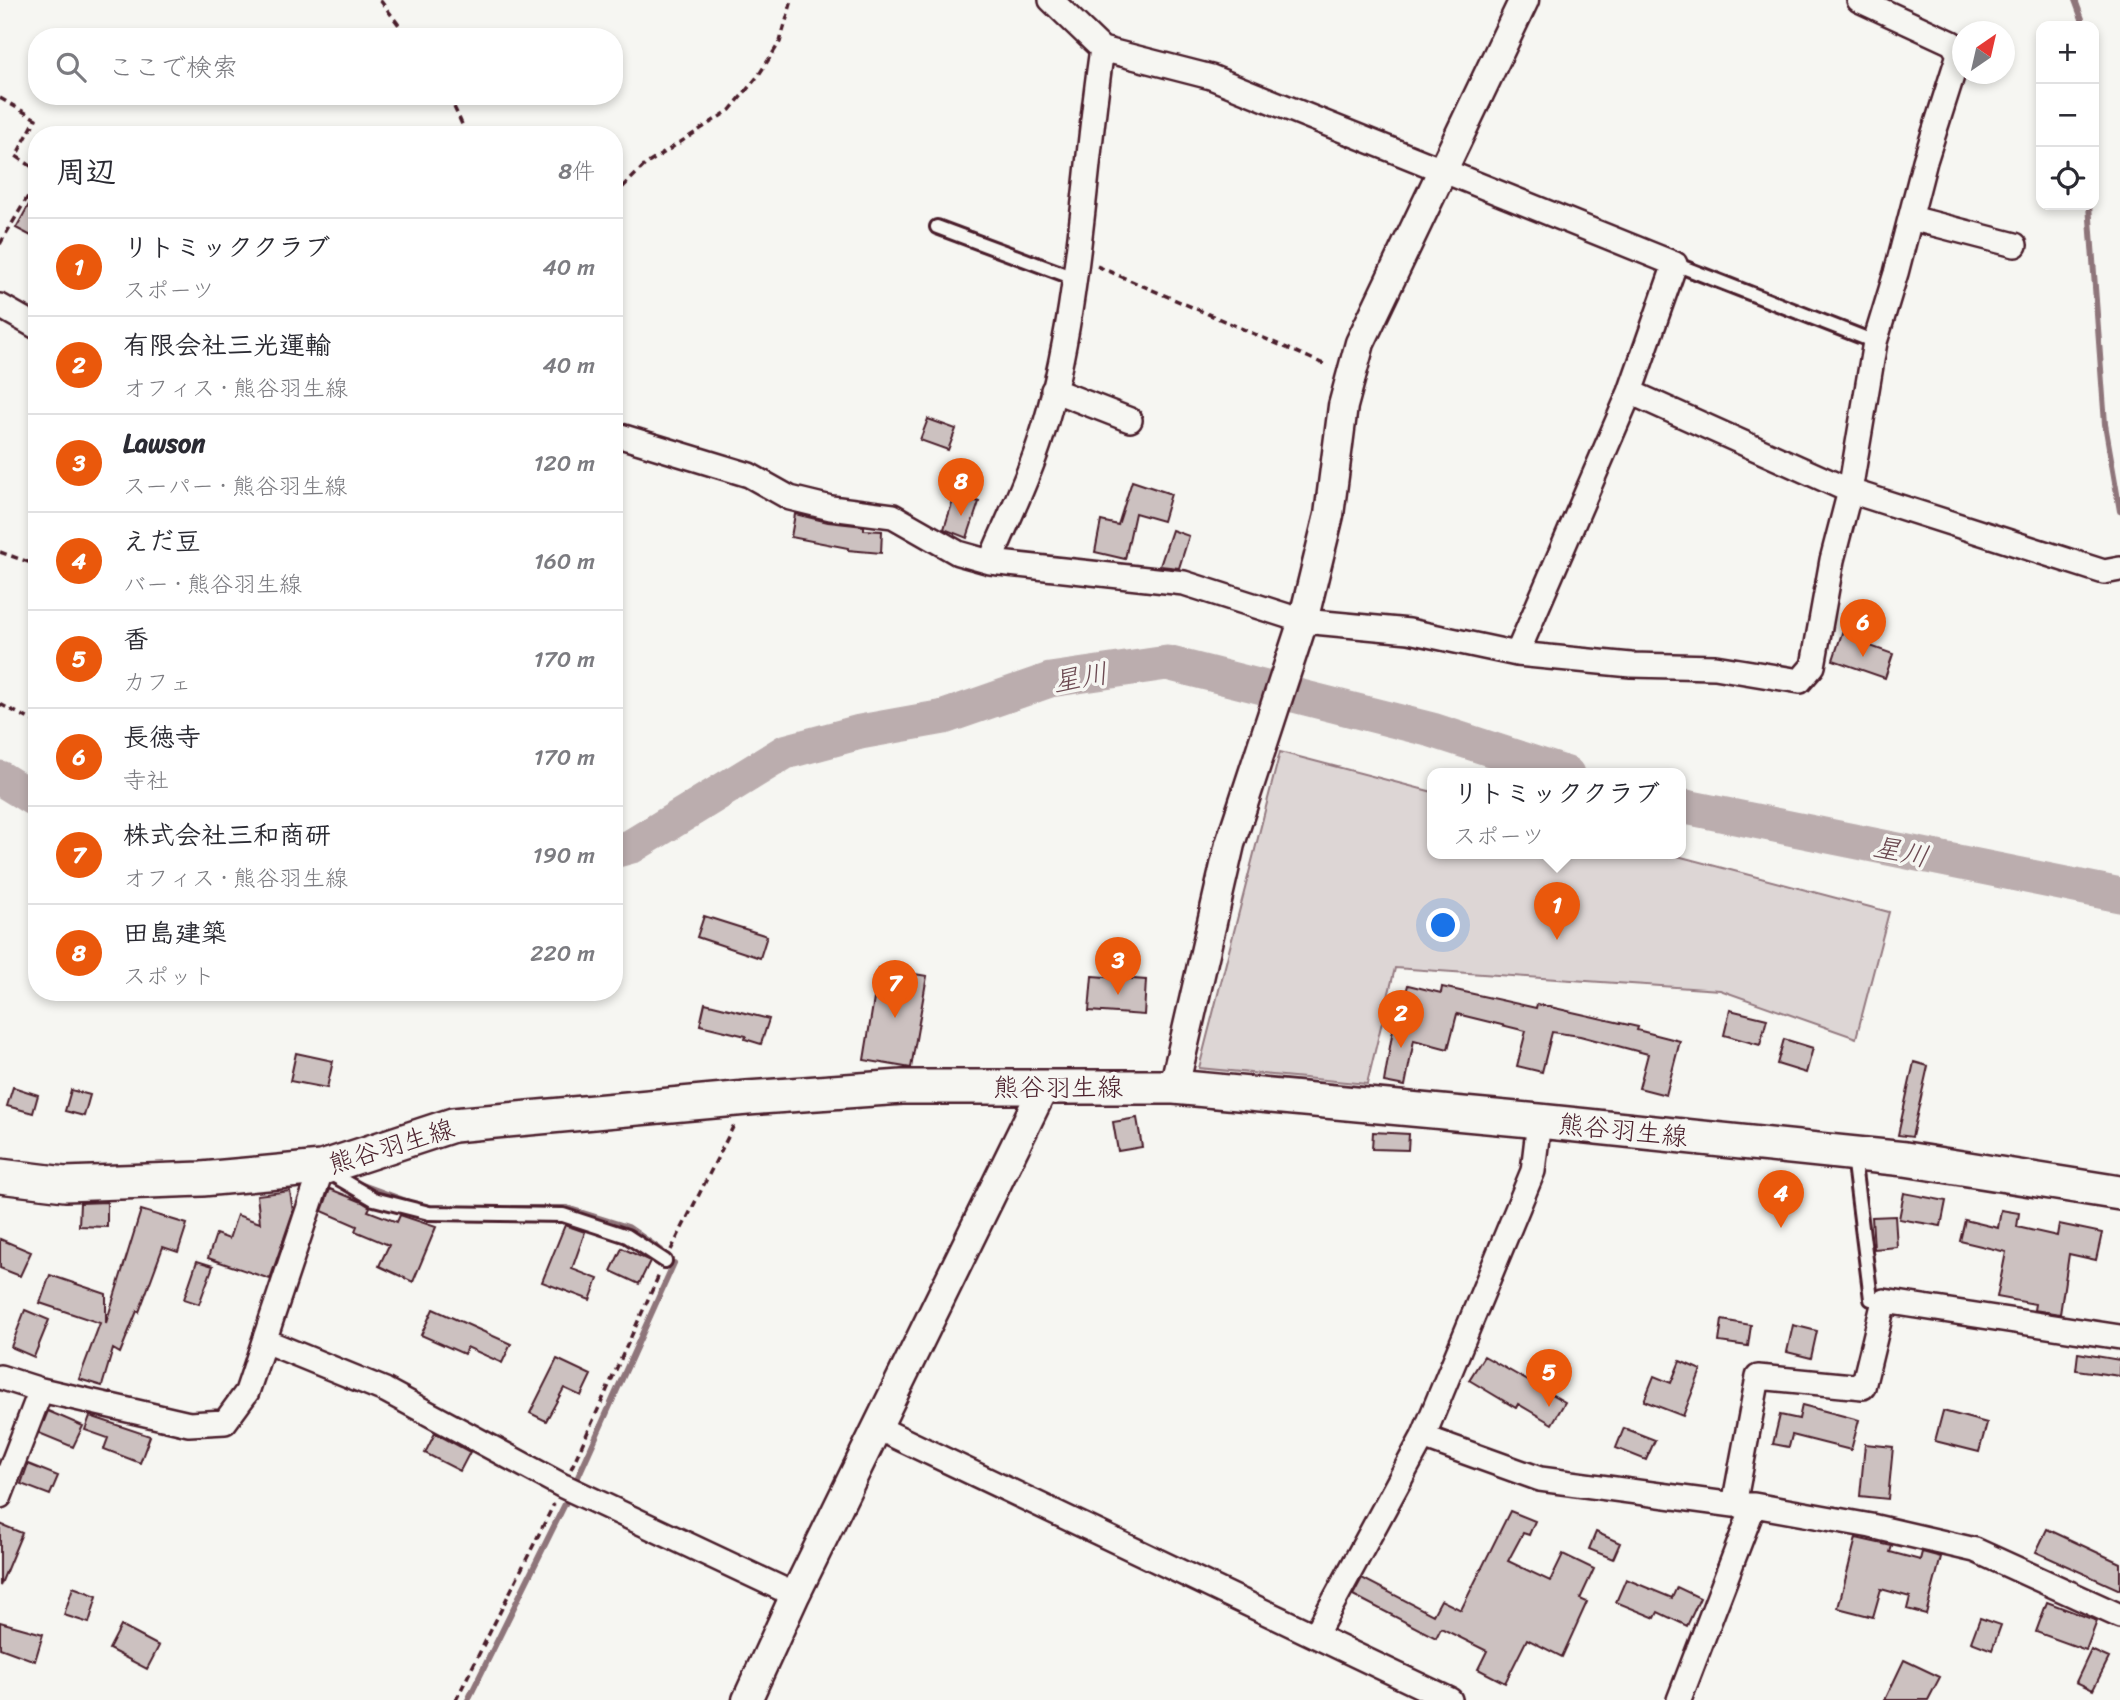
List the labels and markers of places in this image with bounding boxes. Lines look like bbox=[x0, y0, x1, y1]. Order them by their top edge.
pin: 8 bbox=[938, 458, 984, 516]
pin: 6 bbox=[1840, 599, 1886, 657]
pin: 1 bbox=[1534, 882, 1580, 940]
pin: 3 bbox=[1095, 937, 1141, 995]
pin: 7 bbox=[872, 960, 918, 1018]
pin: 2 bbox=[1378, 990, 1424, 1048]
pin: 4 bbox=[1758, 1170, 1804, 1228]
pin: 5 bbox=[1526, 1349, 1572, 1407]

